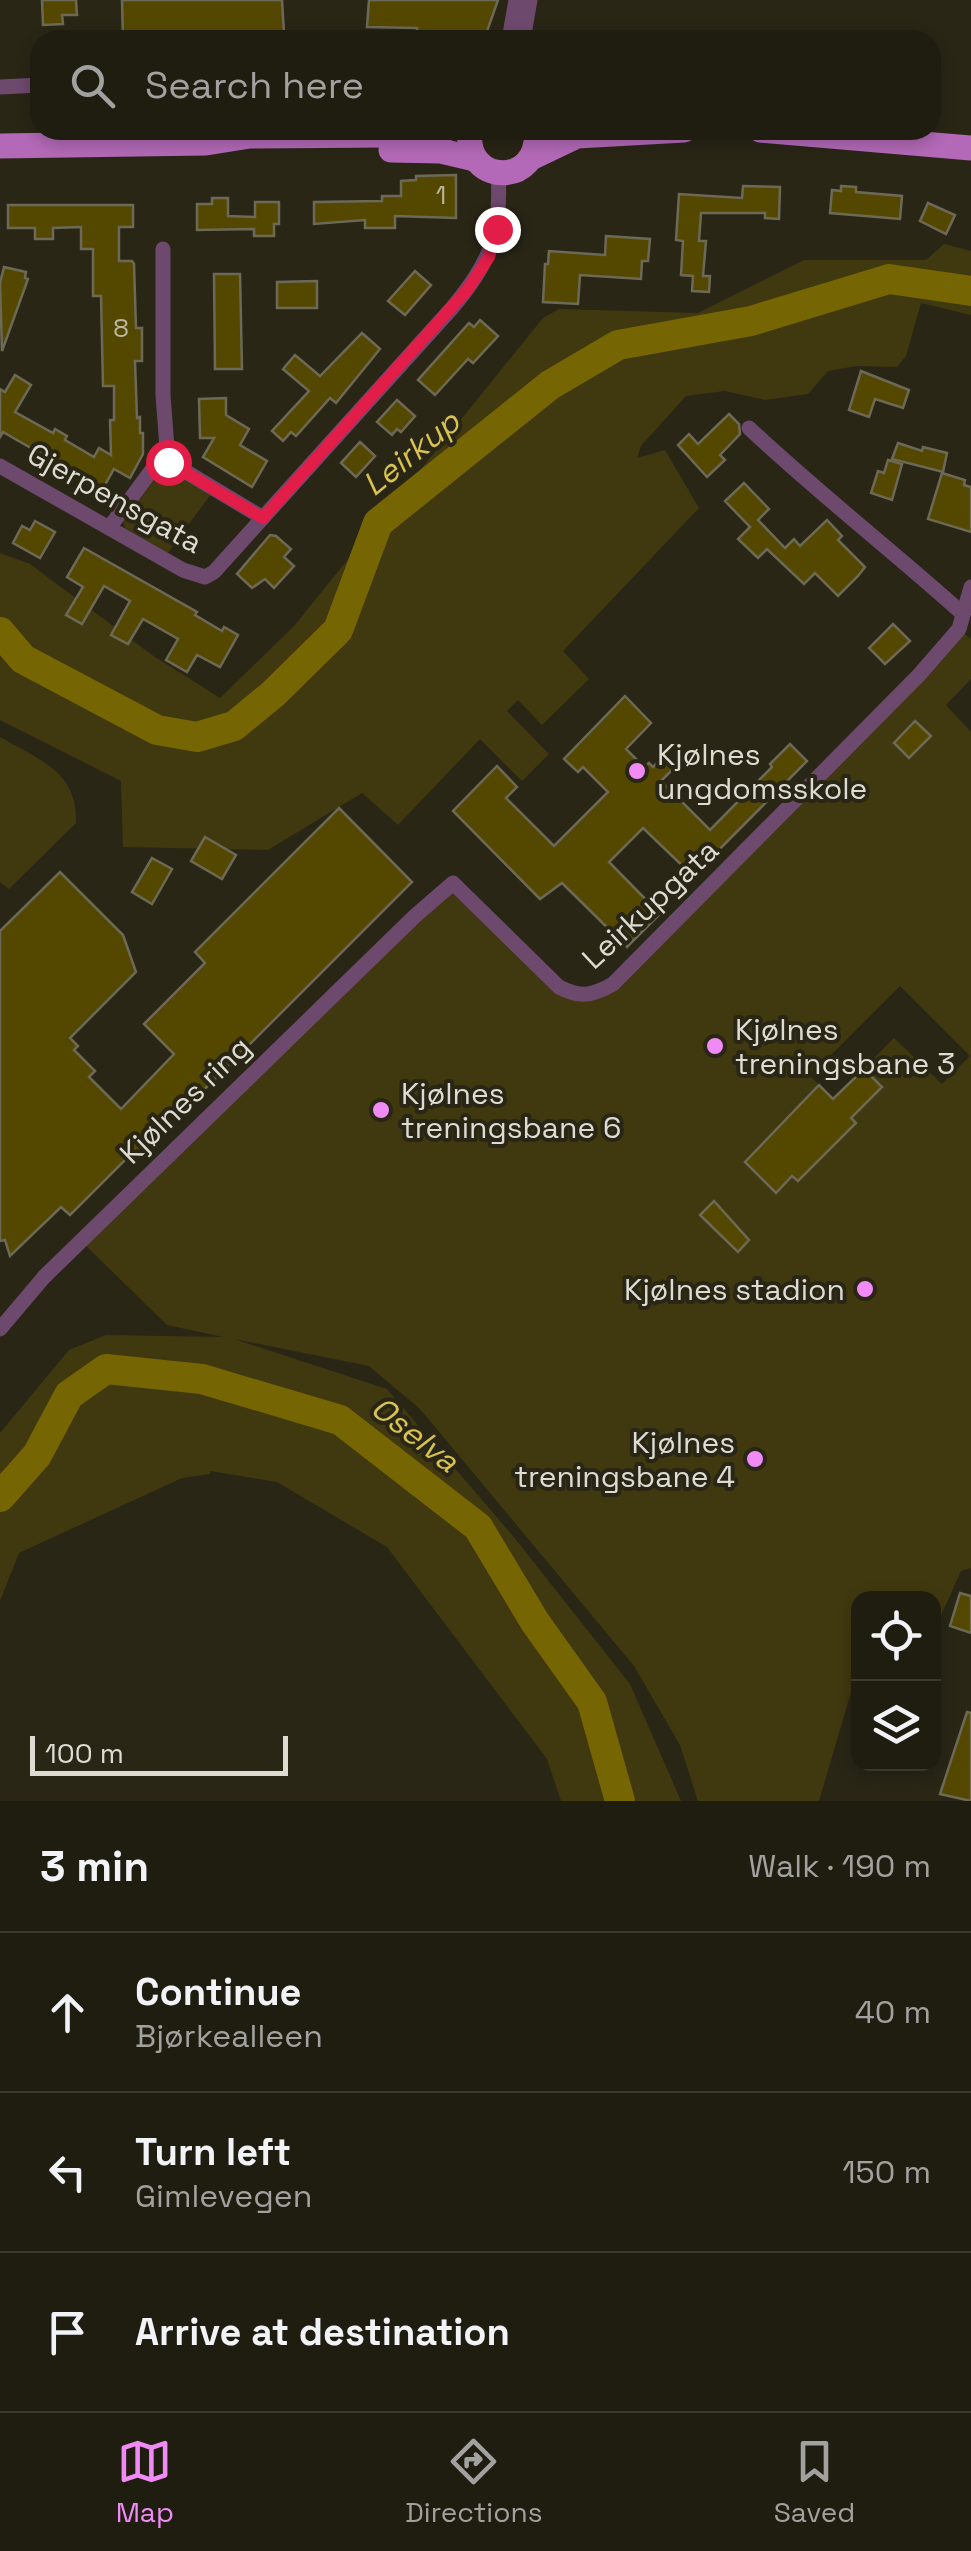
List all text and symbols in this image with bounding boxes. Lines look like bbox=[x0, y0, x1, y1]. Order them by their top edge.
search box bbox=[30, 30, 941, 140]
icon: search bbox=[65, 58, 120, 113]
text: Search here bbox=[145, 61, 364, 109]
house number: 1 bbox=[436, 179, 446, 211]
route end bbox=[475, 207, 521, 253]
house number: 8 bbox=[113, 312, 129, 344]
water label: Leirkup bbox=[354, 401, 469, 504]
street label: Gjerpensgata bbox=[21, 434, 209, 562]
route start bbox=[146, 440, 192, 486]
place label: Kjølnes ungdomsskole bbox=[657, 735, 867, 808]
marker: Kjølnes ungdomsskole bbox=[626, 760, 648, 782]
street label: Leirkupgata bbox=[573, 831, 727, 977]
place label: Kjølnes treningsbane 3 bbox=[735, 1010, 955, 1083]
street label: Kjølnes ring bbox=[111, 1028, 259, 1172]
marker: Kjølnes treningsbane 3 bbox=[704, 1035, 726, 1057]
place label: Kjølnes treningsbane 6 bbox=[401, 1074, 621, 1147]
marker: Kjølnes treningsbane 6 bbox=[370, 1099, 392, 1121]
place label: Kjølnes stadion bbox=[624, 1270, 845, 1309]
marker: Kjølnes stadion bbox=[854, 1278, 876, 1300]
water label: Oselva bbox=[363, 1387, 467, 1481]
place label: Kjølnes treningsbane 4 bbox=[514, 1423, 735, 1496]
marker: Kjølnes treningsbane 4 bbox=[744, 1448, 766, 1470]
map controls bbox=[851, 1591, 941, 1771]
button: locate bbox=[851, 1591, 941, 1681]
button: layers bbox=[851, 1681, 941, 1771]
scale bar bbox=[30, 1731, 288, 1776]
text: 100 m bbox=[45, 1735, 124, 1771]
text: 3 min bbox=[40, 1840, 149, 1893]
text: Walk · 190 m bbox=[748, 1846, 931, 1886]
text: Continue bbox=[135, 1968, 301, 2016]
icon: ahead bbox=[40, 1985, 95, 2040]
text: 40 m bbox=[855, 1992, 931, 2032]
text: Bjørkealleen bbox=[135, 2016, 323, 2056]
text: Turn left bbox=[135, 2128, 291, 2176]
icon: left bbox=[40, 2145, 95, 2200]
text: 150 m bbox=[842, 2152, 931, 2192]
text: Gimlevegen bbox=[135, 2176, 312, 2216]
icon: arrive bbox=[40, 2305, 95, 2360]
text: Arrive at destination bbox=[135, 2308, 510, 2356]
tab: Map bbox=[116, 2434, 174, 2530]
tab: Directions bbox=[405, 2434, 542, 2530]
tab: Saved bbox=[774, 2434, 855, 2530]

